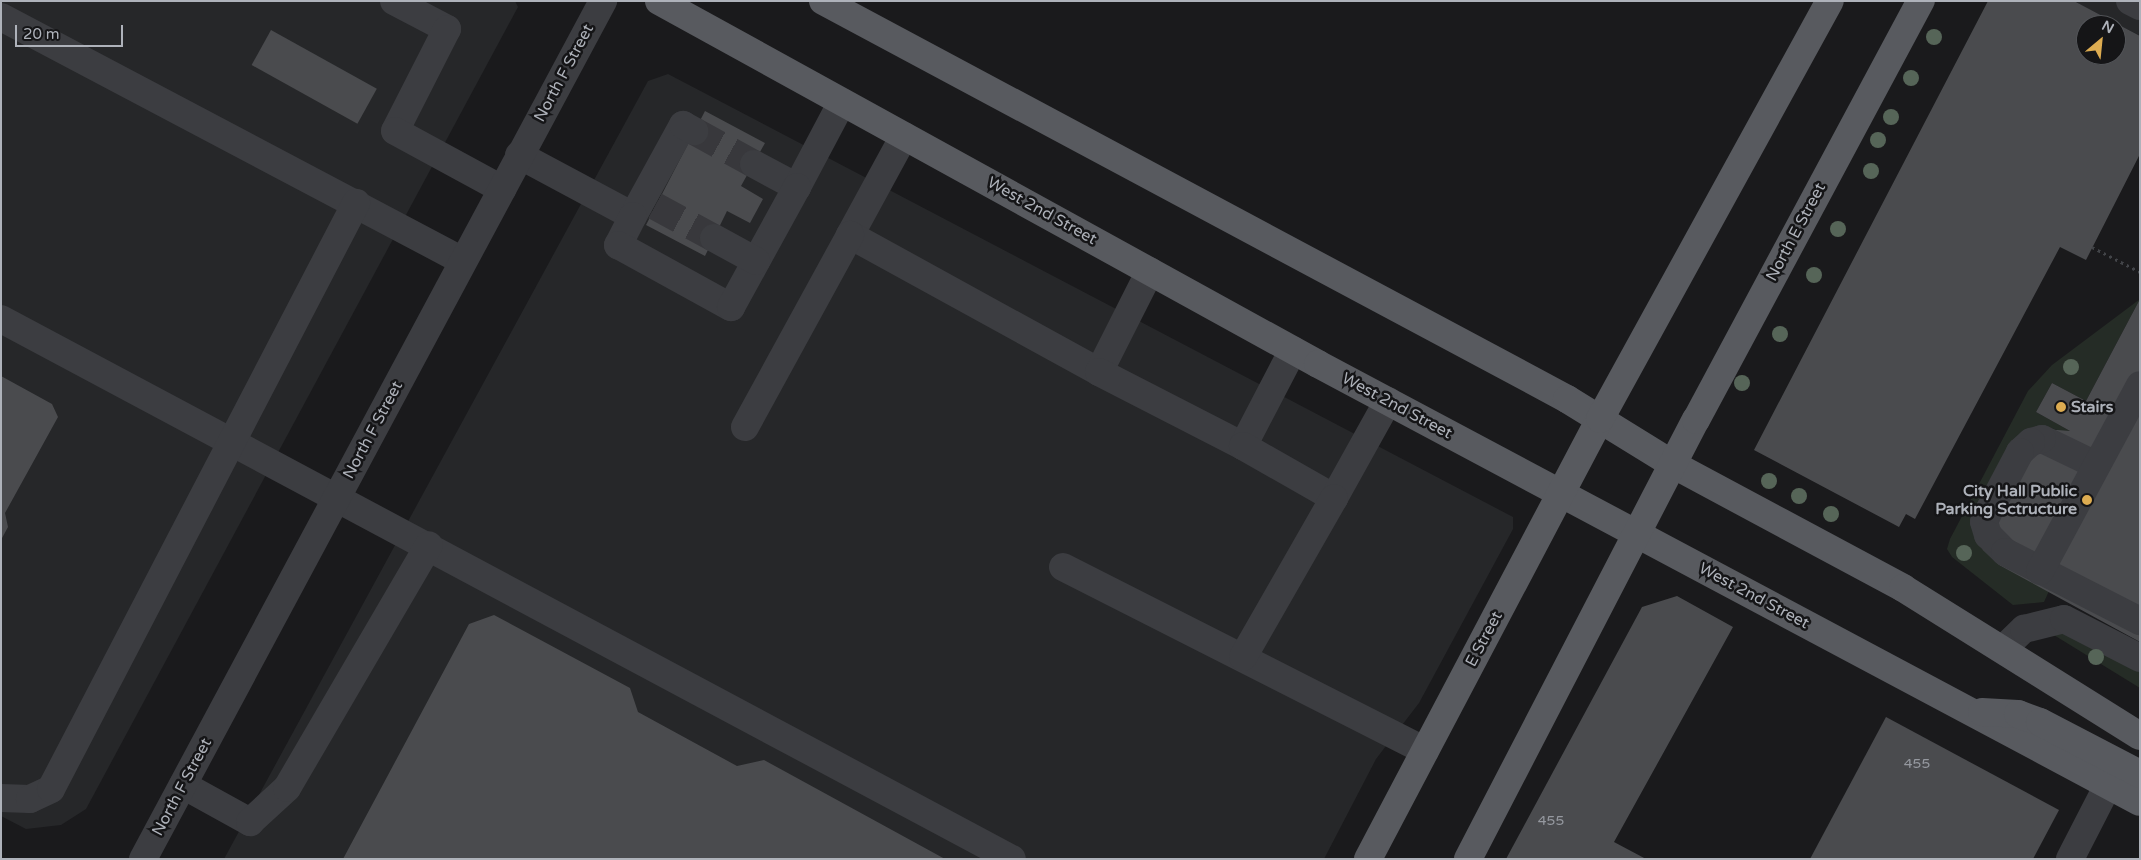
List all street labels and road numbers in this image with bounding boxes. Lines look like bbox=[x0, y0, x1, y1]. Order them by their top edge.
street label: North F Street bbox=[530, 21, 598, 125]
street label: West 2nd Street bbox=[984, 173, 1100, 249]
street label: North E Street bbox=[1762, 180, 1830, 284]
street label: West 2nd Street bbox=[1339, 369, 1455, 443]
street label: North F Street bbox=[339, 378, 407, 482]
street label: West 2nd Street bbox=[1696, 559, 1812, 633]
street label: E Street bbox=[1461, 608, 1507, 670]
street label: North F Street bbox=[148, 735, 216, 839]

